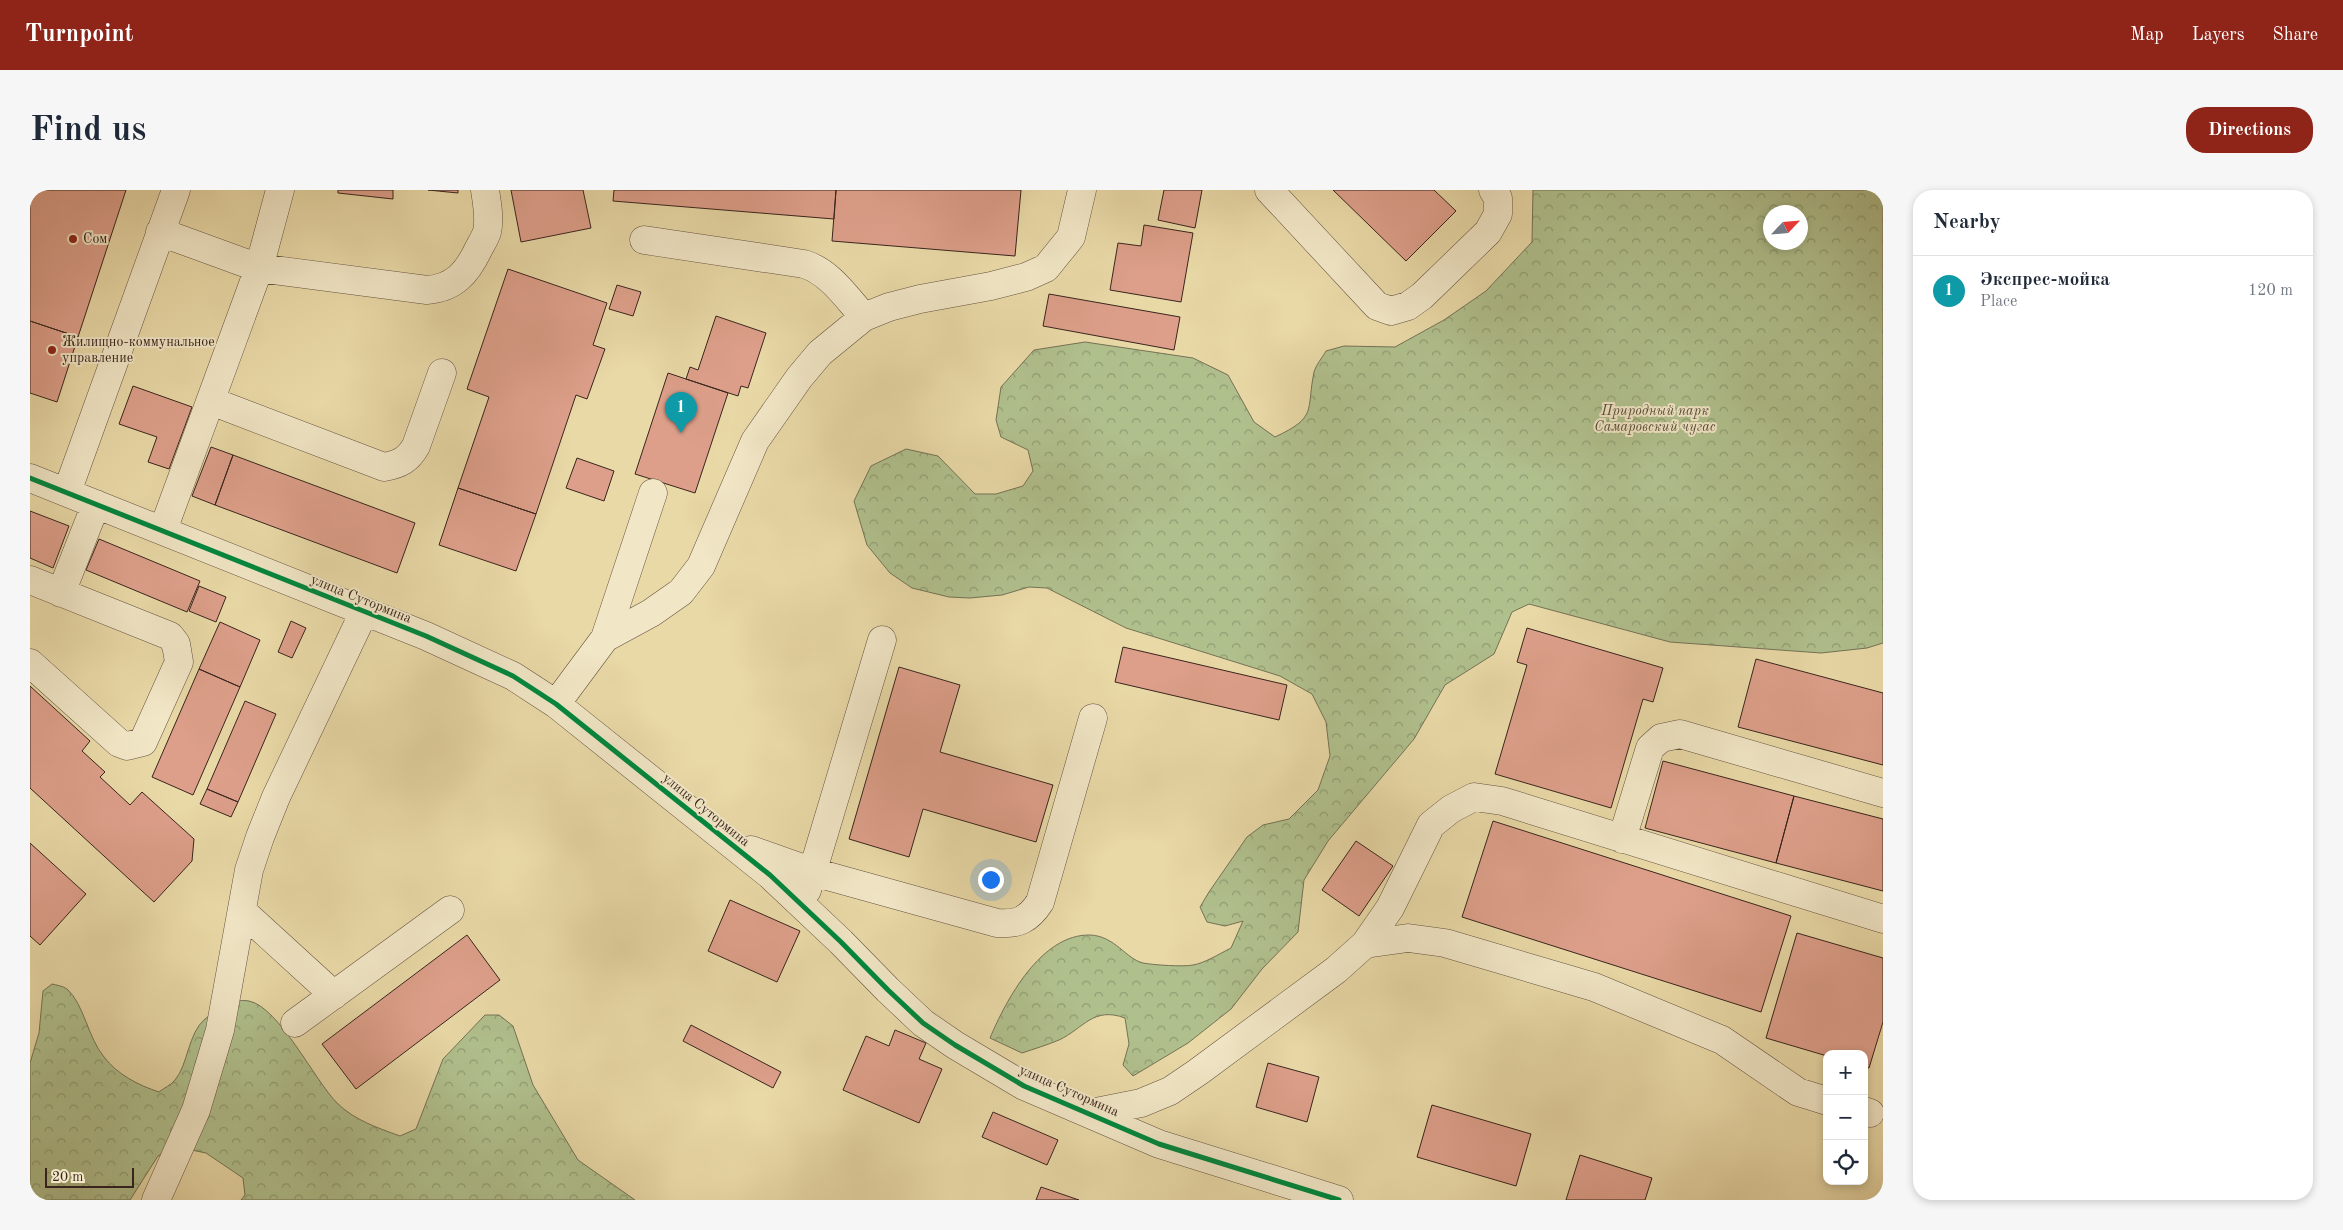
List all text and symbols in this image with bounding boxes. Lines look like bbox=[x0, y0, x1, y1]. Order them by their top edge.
text: Turnpoint bbox=[25, 23, 133, 47]
text: Map bbox=[2130, 26, 2164, 44]
text: Layers bbox=[2192, 26, 2244, 44]
text: Share bbox=[2272, 26, 2318, 44]
button: Directions bbox=[2186, 107, 2313, 153]
text: Find us bbox=[30, 113, 146, 148]
north arrow bbox=[1763, 205, 1808, 250]
text: Nearby bbox=[1933, 212, 2001, 233]
place label: Сом bbox=[83, 232, 107, 246]
marker: Сом bbox=[67, 233, 79, 245]
text: Экспрес-мойка bbox=[1980, 271, 2110, 290]
text: 1 bbox=[1944, 283, 1954, 299]
text: 120 m bbox=[2248, 283, 2293, 299]
text: Place bbox=[1980, 294, 2017, 310]
place label: Жилищно-коммунальное управление bbox=[62, 335, 215, 365]
marker: Жилищно-коммунальное управление bbox=[46, 344, 58, 356]
pin: 1 bbox=[665, 392, 697, 433]
park label: Природный парк Самаровский чугас bbox=[1594, 404, 1716, 435]
street label: улица Сутормина bbox=[309, 572, 414, 626]
street label: улица Сутормина bbox=[660, 771, 752, 849]
your location bbox=[978, 867, 1004, 893]
map controls bbox=[1823, 1050, 1868, 1185]
button: + bbox=[1823, 1050, 1868, 1095]
street label: улица Сутормина bbox=[1017, 1063, 1121, 1119]
button: − bbox=[1823, 1095, 1868, 1140]
button: locate bbox=[1823, 1140, 1868, 1185]
scale bar bbox=[45, 1165, 134, 1188]
text: 20 m bbox=[52, 1170, 83, 1184]

